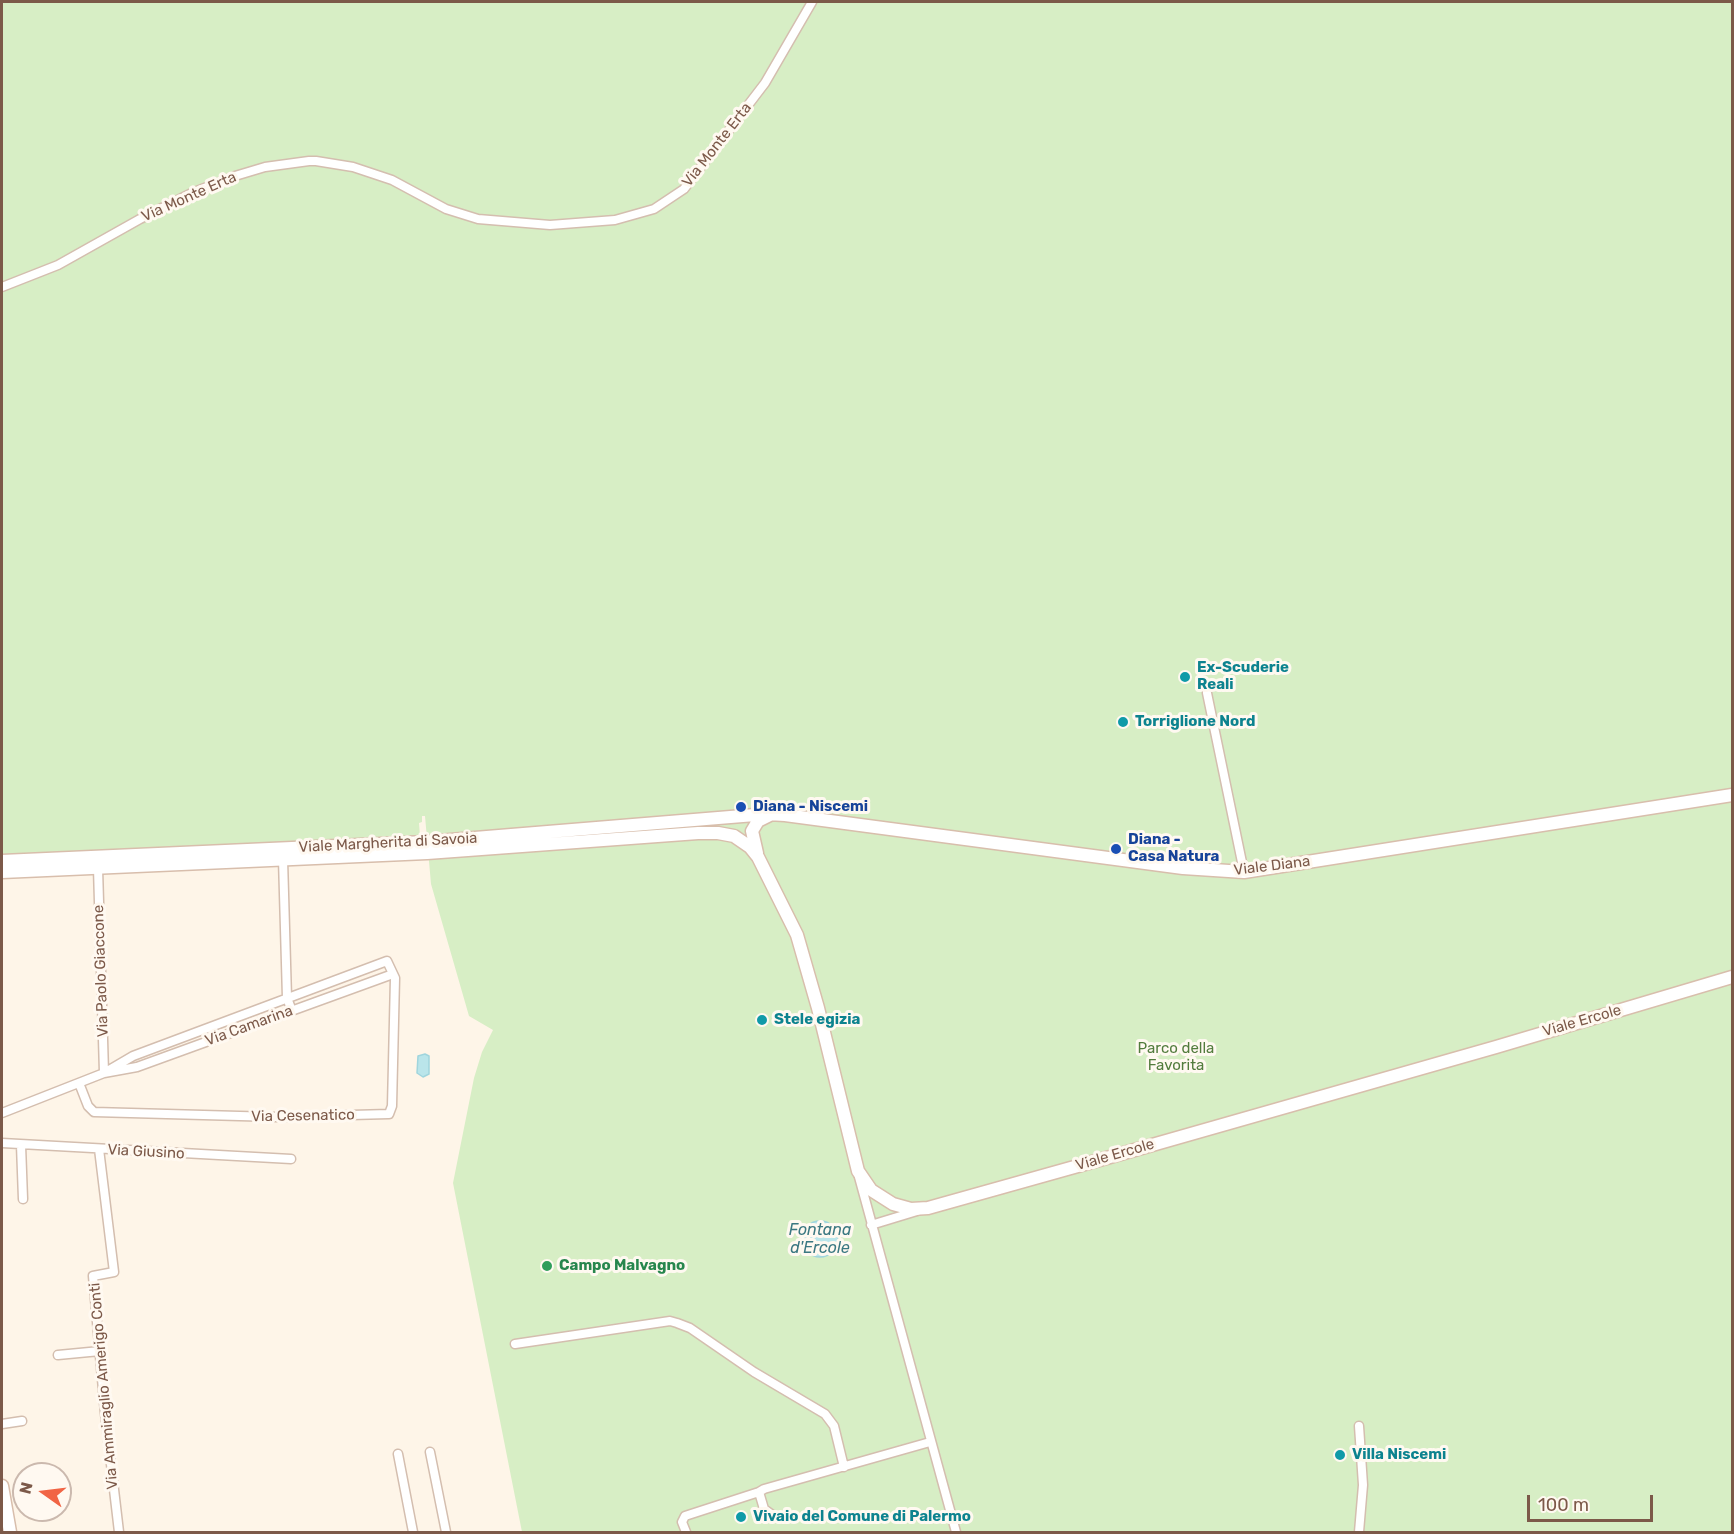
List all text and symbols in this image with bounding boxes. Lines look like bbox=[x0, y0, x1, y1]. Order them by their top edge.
street label: Via Monte Erta bbox=[679, 99, 755, 191]
street label: Via Monte Erta bbox=[139, 168, 239, 226]
place label: Ex-Scuderie Reali bbox=[1197, 659, 1289, 694]
marker: Ex-Scuderie Reali bbox=[1178, 670, 1192, 684]
place label: Torriglione Nord bbox=[1135, 713, 1255, 731]
marker: Torriglione Nord bbox=[1116, 715, 1130, 729]
place label: Diana - Niscemi bbox=[753, 798, 868, 816]
marker: Diana - Niscemi bbox=[734, 800, 748, 814]
street label: Viale Margherita di Savoia bbox=[298, 829, 478, 857]
place label: Diana - Casa Natura bbox=[1128, 831, 1219, 866]
marker: Diana - Casa Natura bbox=[1109, 842, 1123, 856]
street label: Viale Diana bbox=[1233, 852, 1311, 880]
street label: Via Paolo Giaccone bbox=[90, 905, 112, 1037]
street label: Viale Ercole bbox=[1541, 1001, 1623, 1041]
street label: Via Camarina bbox=[203, 1002, 295, 1050]
place label: Stele egizia bbox=[774, 1011, 860, 1029]
marker: Stele egizia bbox=[755, 1013, 769, 1027]
park label: Parco della Favorita bbox=[1138, 1040, 1214, 1075]
street label: Via Cesenatico bbox=[251, 1106, 355, 1126]
street label: Viale Ercole bbox=[1074, 1135, 1156, 1175]
street label: Via Giusino bbox=[107, 1141, 185, 1163]
water label: Fontana d'Ercole bbox=[789, 1220, 851, 1258]
place label: Campo Malvagno bbox=[559, 1257, 685, 1275]
marker: Campo Malvagno bbox=[540, 1259, 554, 1273]
street label: Via Ammiraglio Amerigo Conti bbox=[86, 1282, 122, 1490]
place label: Villa Niscemi bbox=[1352, 1446, 1446, 1464]
marker: Villa Niscemi bbox=[1333, 1448, 1347, 1462]
north arrow bbox=[12, 1462, 72, 1522]
text: N bbox=[15, 1480, 37, 1496]
scale bar bbox=[1530, 1483, 1656, 1521]
text: 100 m bbox=[1538, 1494, 1589, 1516]
place label: Vivaio del Comune di Palermo bbox=[753, 1508, 971, 1526]
marker: Vivaio del Comune di Palermo bbox=[734, 1510, 748, 1524]

